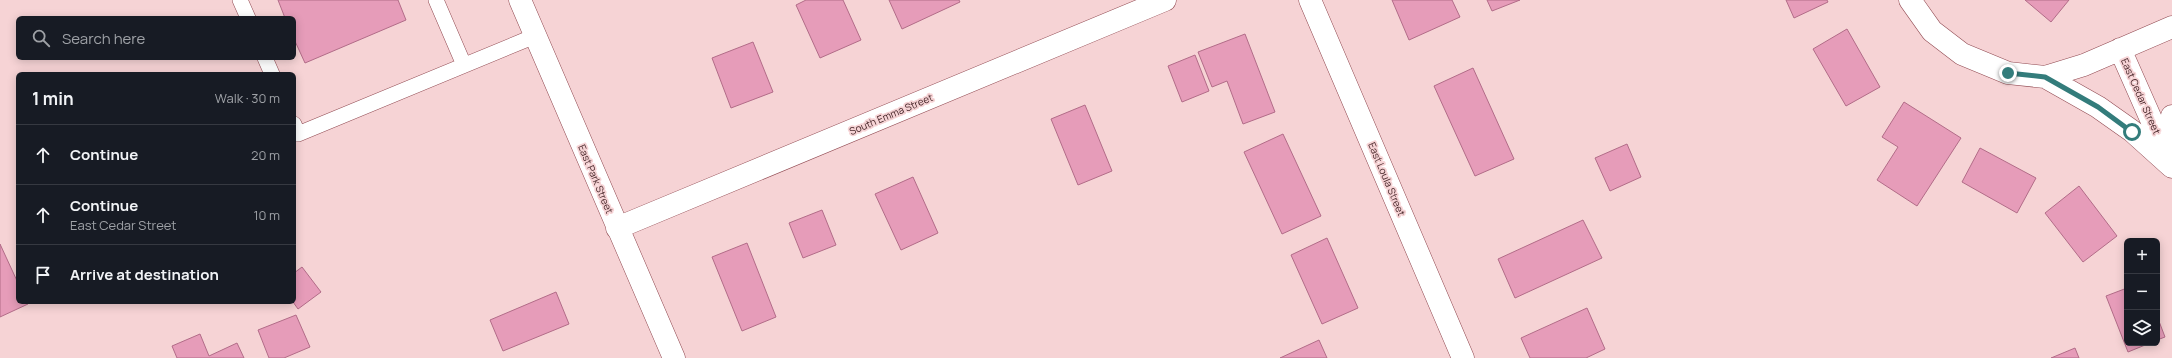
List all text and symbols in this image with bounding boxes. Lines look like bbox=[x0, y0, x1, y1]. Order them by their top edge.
search box bbox=[16, 16, 296, 60]
icon: search bbox=[30, 27, 52, 49]
text: Search here bbox=[62, 28, 145, 49]
street label: East Cedar Street bbox=[2118, 56, 2164, 136]
route end bbox=[1999, 64, 2017, 82]
text: 1 min bbox=[32, 87, 74, 110]
text: Walk · 30 m bbox=[215, 89, 280, 107]
street label: South Emma Street bbox=[847, 90, 935, 138]
route start bbox=[2123, 123, 2141, 141]
street label: East Loula Street bbox=[1365, 140, 1409, 218]
street label: East Park Street bbox=[575, 142, 617, 216]
icon: ahead bbox=[32, 144, 54, 166]
text: Continue bbox=[70, 144, 138, 165]
text: 20 m bbox=[251, 146, 280, 164]
text: Continue bbox=[70, 195, 138, 216]
icon: ahead bbox=[32, 204, 54, 226]
text: 10 m bbox=[253, 206, 280, 224]
text: East Cedar Street bbox=[70, 216, 177, 234]
map controls bbox=[2124, 238, 2160, 346]
button: + bbox=[2124, 238, 2160, 274]
icon: arrive bbox=[32, 264, 54, 286]
text: Arrive at destination bbox=[70, 264, 219, 285]
button: − bbox=[2124, 274, 2160, 310]
button: layers bbox=[2124, 310, 2160, 346]

